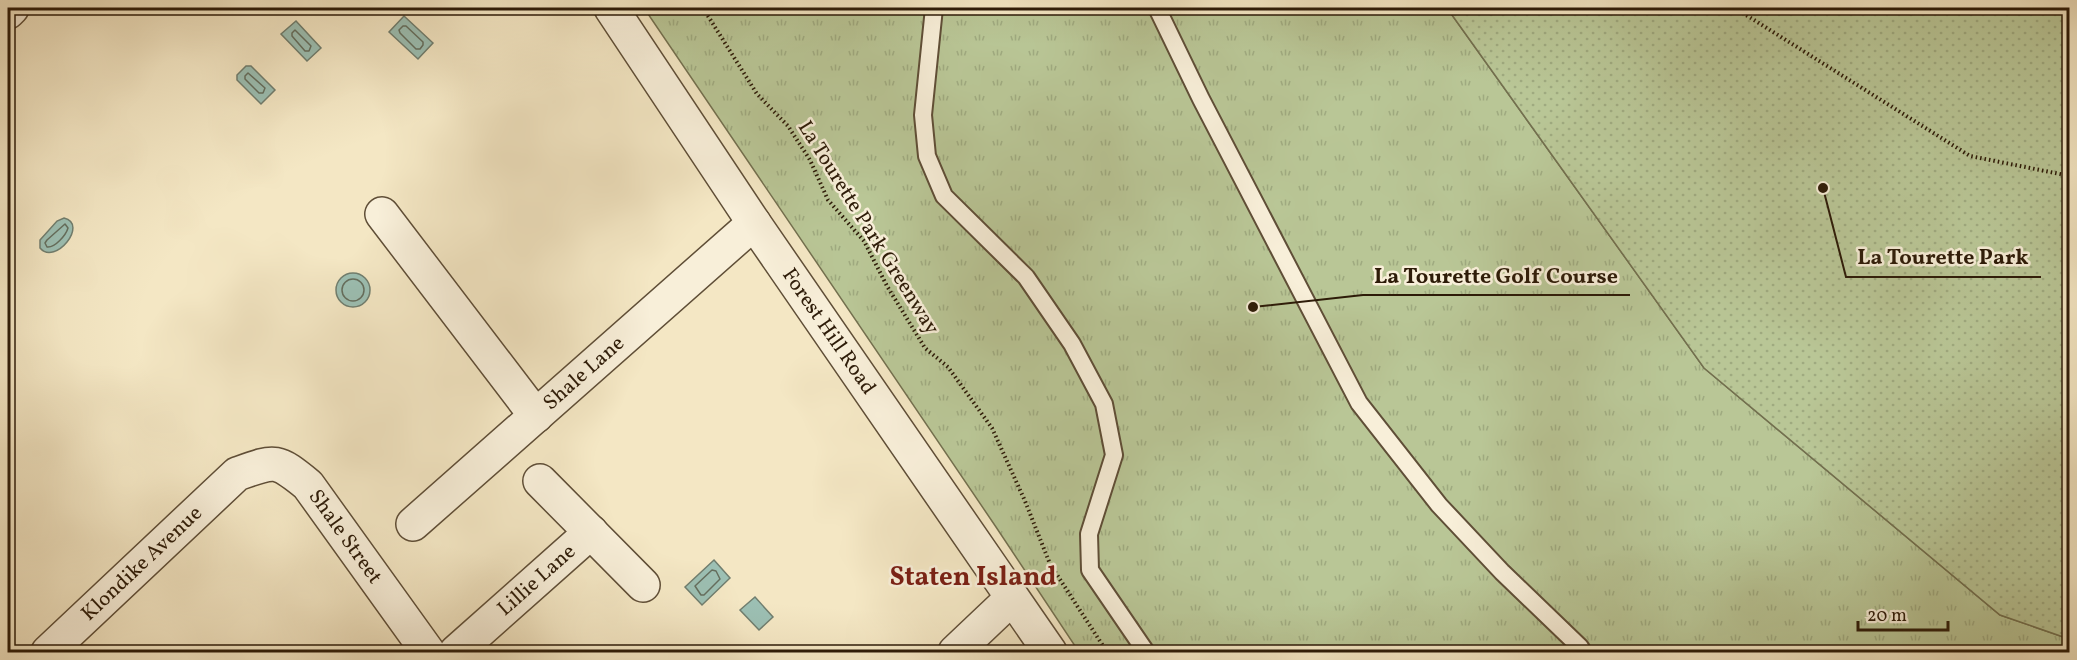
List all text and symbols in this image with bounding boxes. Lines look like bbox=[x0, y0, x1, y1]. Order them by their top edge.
street label: La Tourette Park Greenway bbox=[790, 116, 946, 341]
callout: La Tourette Park bbox=[1846, 237, 2041, 277]
text: La Tourette Park bbox=[1857, 243, 2029, 274]
callout: La Tourette Golf Course bbox=[1363, 255, 1630, 295]
street label: Forest Hill Road bbox=[775, 262, 883, 400]
text: La Tourette Golf Course bbox=[1374, 262, 1618, 293]
street label: Shale Lane bbox=[537, 329, 631, 417]
street label: Shale Street bbox=[301, 483, 389, 590]
street label: Klondike Avenue bbox=[75, 499, 209, 628]
street label: Lillie Lane bbox=[491, 538, 582, 623]
district label: Staten Island bbox=[889, 559, 1057, 597]
scale bar bbox=[1858, 594, 1948, 632]
text: 20 m bbox=[1867, 604, 1907, 629]

